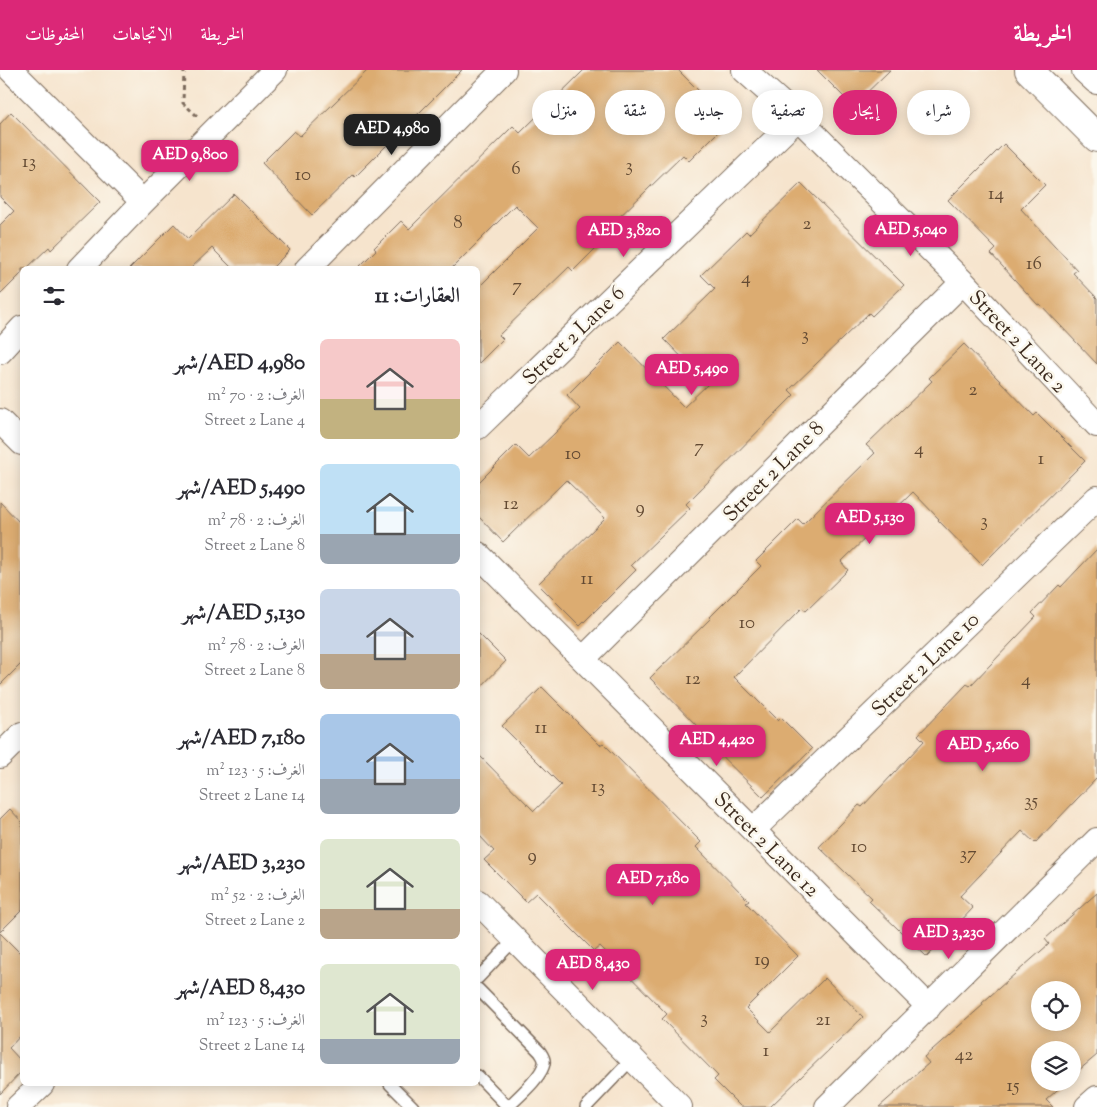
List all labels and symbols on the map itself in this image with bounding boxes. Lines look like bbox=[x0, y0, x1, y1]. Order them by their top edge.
pin: AED 4,980 bbox=[335, 114, 449, 156]
pin: AED 9,800 bbox=[133, 140, 247, 182]
house number: 13 bbox=[22, 149, 36, 176]
house number: 3 bbox=[625, 153, 633, 180]
house number: 6 bbox=[511, 156, 521, 183]
house number: 10 bbox=[295, 162, 311, 189]
house number: 14 bbox=[988, 181, 1004, 208]
house number: 8 bbox=[453, 210, 463, 237]
house number: 2 bbox=[803, 211, 812, 238]
pin: AED 5,040 bbox=[854, 214, 968, 257]
pin: AED 3,820 bbox=[567, 216, 681, 258]
house number: 16 bbox=[1026, 251, 1042, 278]
house number: 4 bbox=[741, 265, 751, 292]
house number: 7 bbox=[512, 273, 522, 300]
street label: Street 2 Lane 6 bbox=[516, 280, 632, 393]
street label: Street 2 Lane 2 bbox=[964, 284, 1072, 398]
house number: 3 bbox=[801, 322, 809, 349]
pin: AED 5,490 bbox=[635, 354, 749, 396]
house number: 2 bbox=[969, 377, 977, 399]
street label: Street 2 Lane 8 bbox=[717, 415, 832, 530]
house number: 7 bbox=[694, 434, 704, 461]
house number: 4 bbox=[914, 436, 924, 463]
house number: 10 bbox=[565, 441, 581, 468]
house number: 1 bbox=[1038, 446, 1045, 473]
house number: 12 bbox=[503, 491, 519, 518]
house number: 9 bbox=[635, 495, 645, 522]
pin: AED 5,130 bbox=[813, 502, 927, 545]
house number: 3 bbox=[980, 508, 988, 535]
house number: 11 bbox=[581, 566, 594, 593]
street label: Street 2 Lane 10 bbox=[866, 606, 987, 725]
house number: 10 bbox=[739, 610, 755, 637]
house number: 12 bbox=[685, 666, 701, 693]
house number: 4 bbox=[1021, 667, 1031, 694]
house number: 11 bbox=[535, 715, 548, 742]
pin: AED 4,420 bbox=[660, 724, 774, 767]
pin: AED 5,260 bbox=[926, 730, 1040, 772]
house number: 13 bbox=[591, 774, 605, 801]
street label: Street 2 Lane 12 bbox=[706, 786, 825, 905]
house number: 35 bbox=[1024, 788, 1039, 815]
house number: 10 bbox=[851, 834, 867, 861]
house number: 37 bbox=[959, 841, 977, 868]
house number: 9 bbox=[527, 843, 537, 870]
pin: AED 7,180 bbox=[596, 864, 710, 906]
pin: AED 3,230 bbox=[892, 918, 1006, 960]
house number: 19 bbox=[754, 947, 770, 974]
pin: AED 8,430 bbox=[536, 948, 650, 991]
house number: 3 bbox=[700, 1005, 708, 1032]
house number: 21 bbox=[815, 1007, 831, 1034]
house number: 1 bbox=[763, 1038, 770, 1065]
house number: 42 bbox=[955, 1042, 973, 1069]
house number: 15 bbox=[1007, 1073, 1020, 1100]

